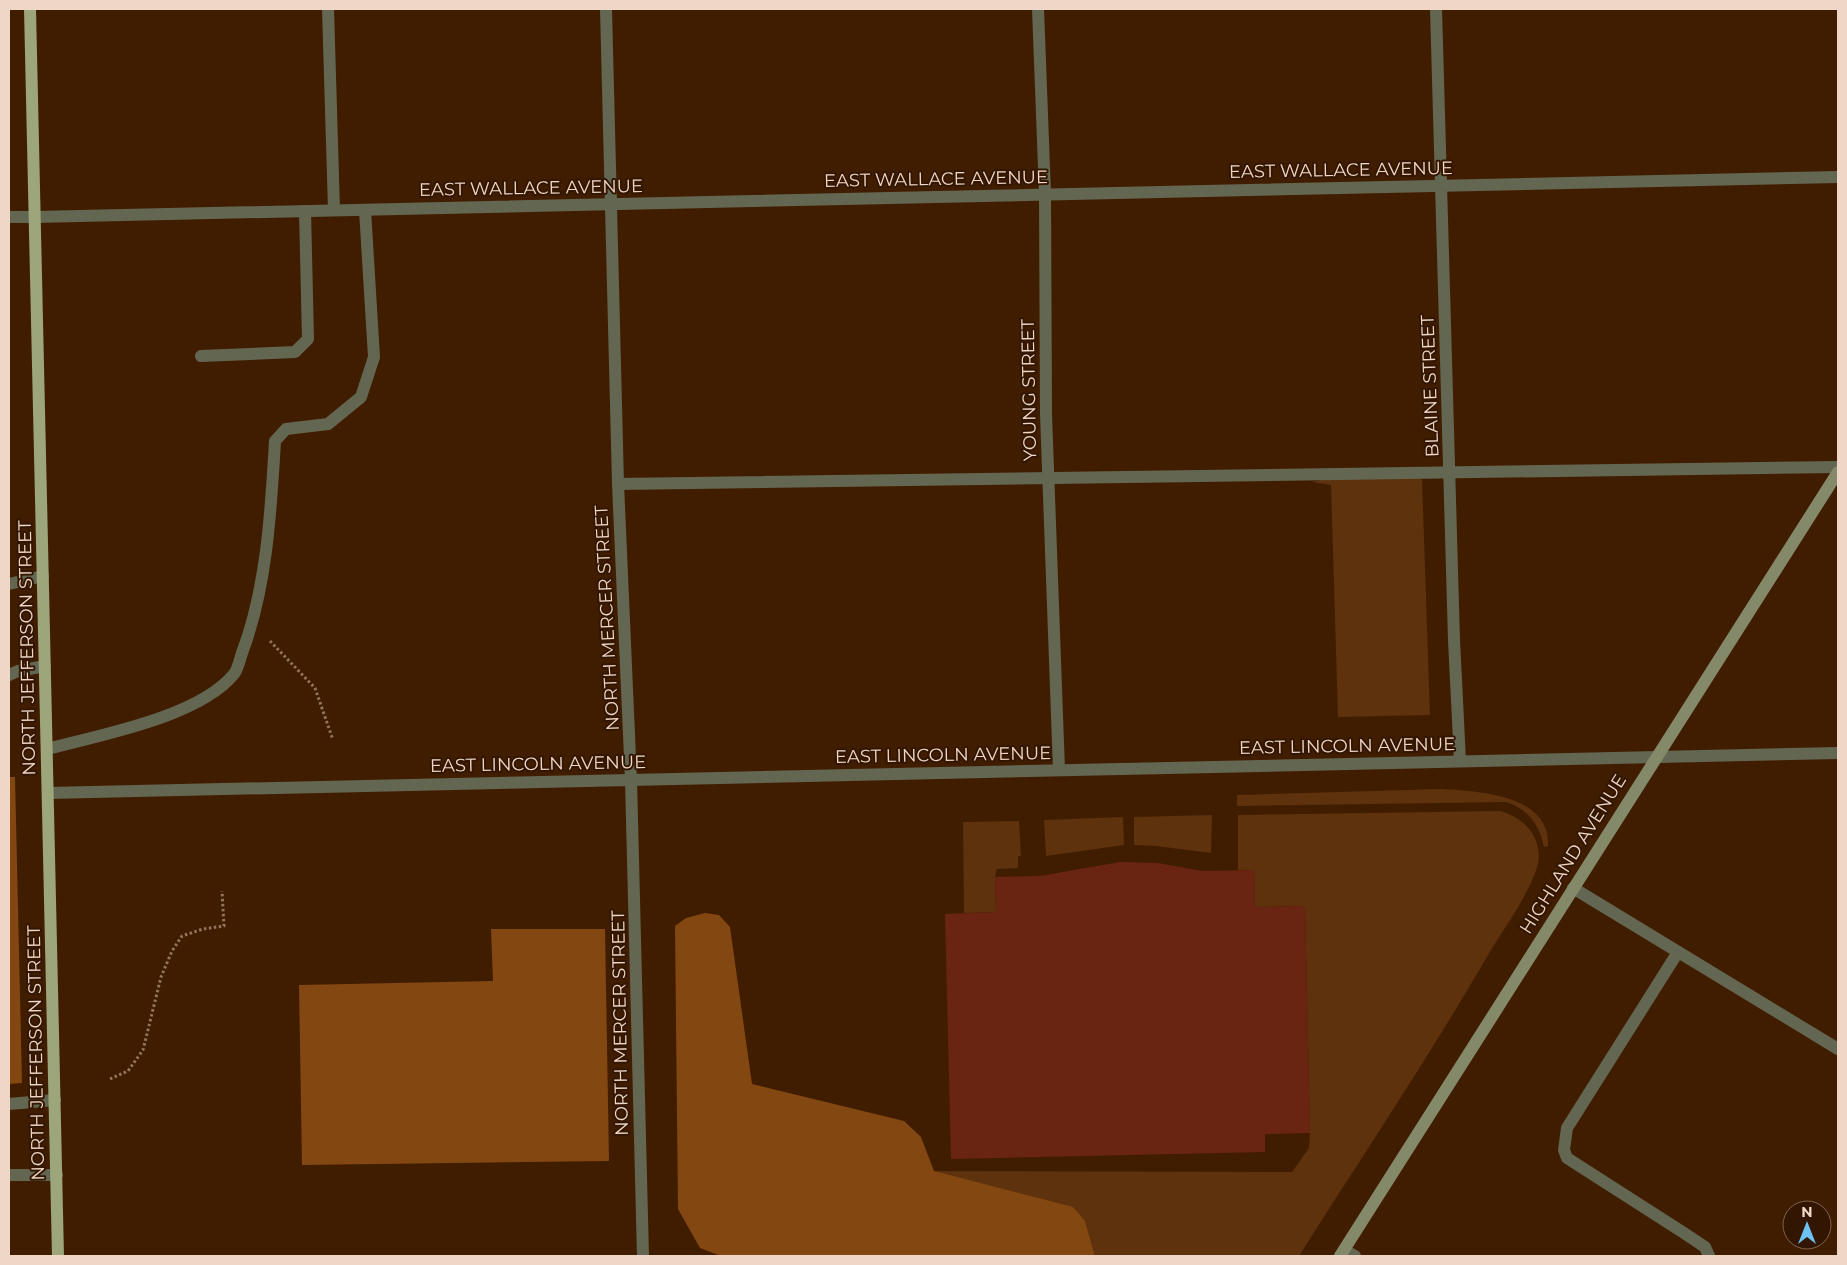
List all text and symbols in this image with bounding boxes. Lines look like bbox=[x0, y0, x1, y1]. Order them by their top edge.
street label: EAST WALLACE AVENUE bbox=[1229, 157, 1453, 183]
street label: EAST WALLACE AVENUE bbox=[824, 166, 1048, 192]
street label: EAST WALLACE AVENUE bbox=[419, 175, 643, 201]
street label: BLAINE STREET bbox=[1416, 314, 1443, 458]
street label: YOUNG STREET bbox=[1017, 318, 1041, 461]
street label: NORTH MERCER STREET bbox=[590, 504, 624, 731]
street label: NORTH JEFFERSON STREET bbox=[14, 520, 40, 776]
street label: EAST LINCOLN AVENUE bbox=[1239, 733, 1455, 759]
street label: EAST LINCOLN AVENUE bbox=[835, 742, 1051, 768]
street label: EAST LINCOLN AVENUE bbox=[430, 751, 646, 777]
street label: HIGHLAND AVENUE bbox=[1515, 770, 1631, 938]
street label: NORTH MERCER STREET bbox=[607, 909, 633, 1136]
street label: NORTH JEFFERSON STREET bbox=[23, 925, 49, 1181]
north arrow bbox=[1782, 1200, 1832, 1250]
text: N bbox=[1801, 1203, 1813, 1221]

